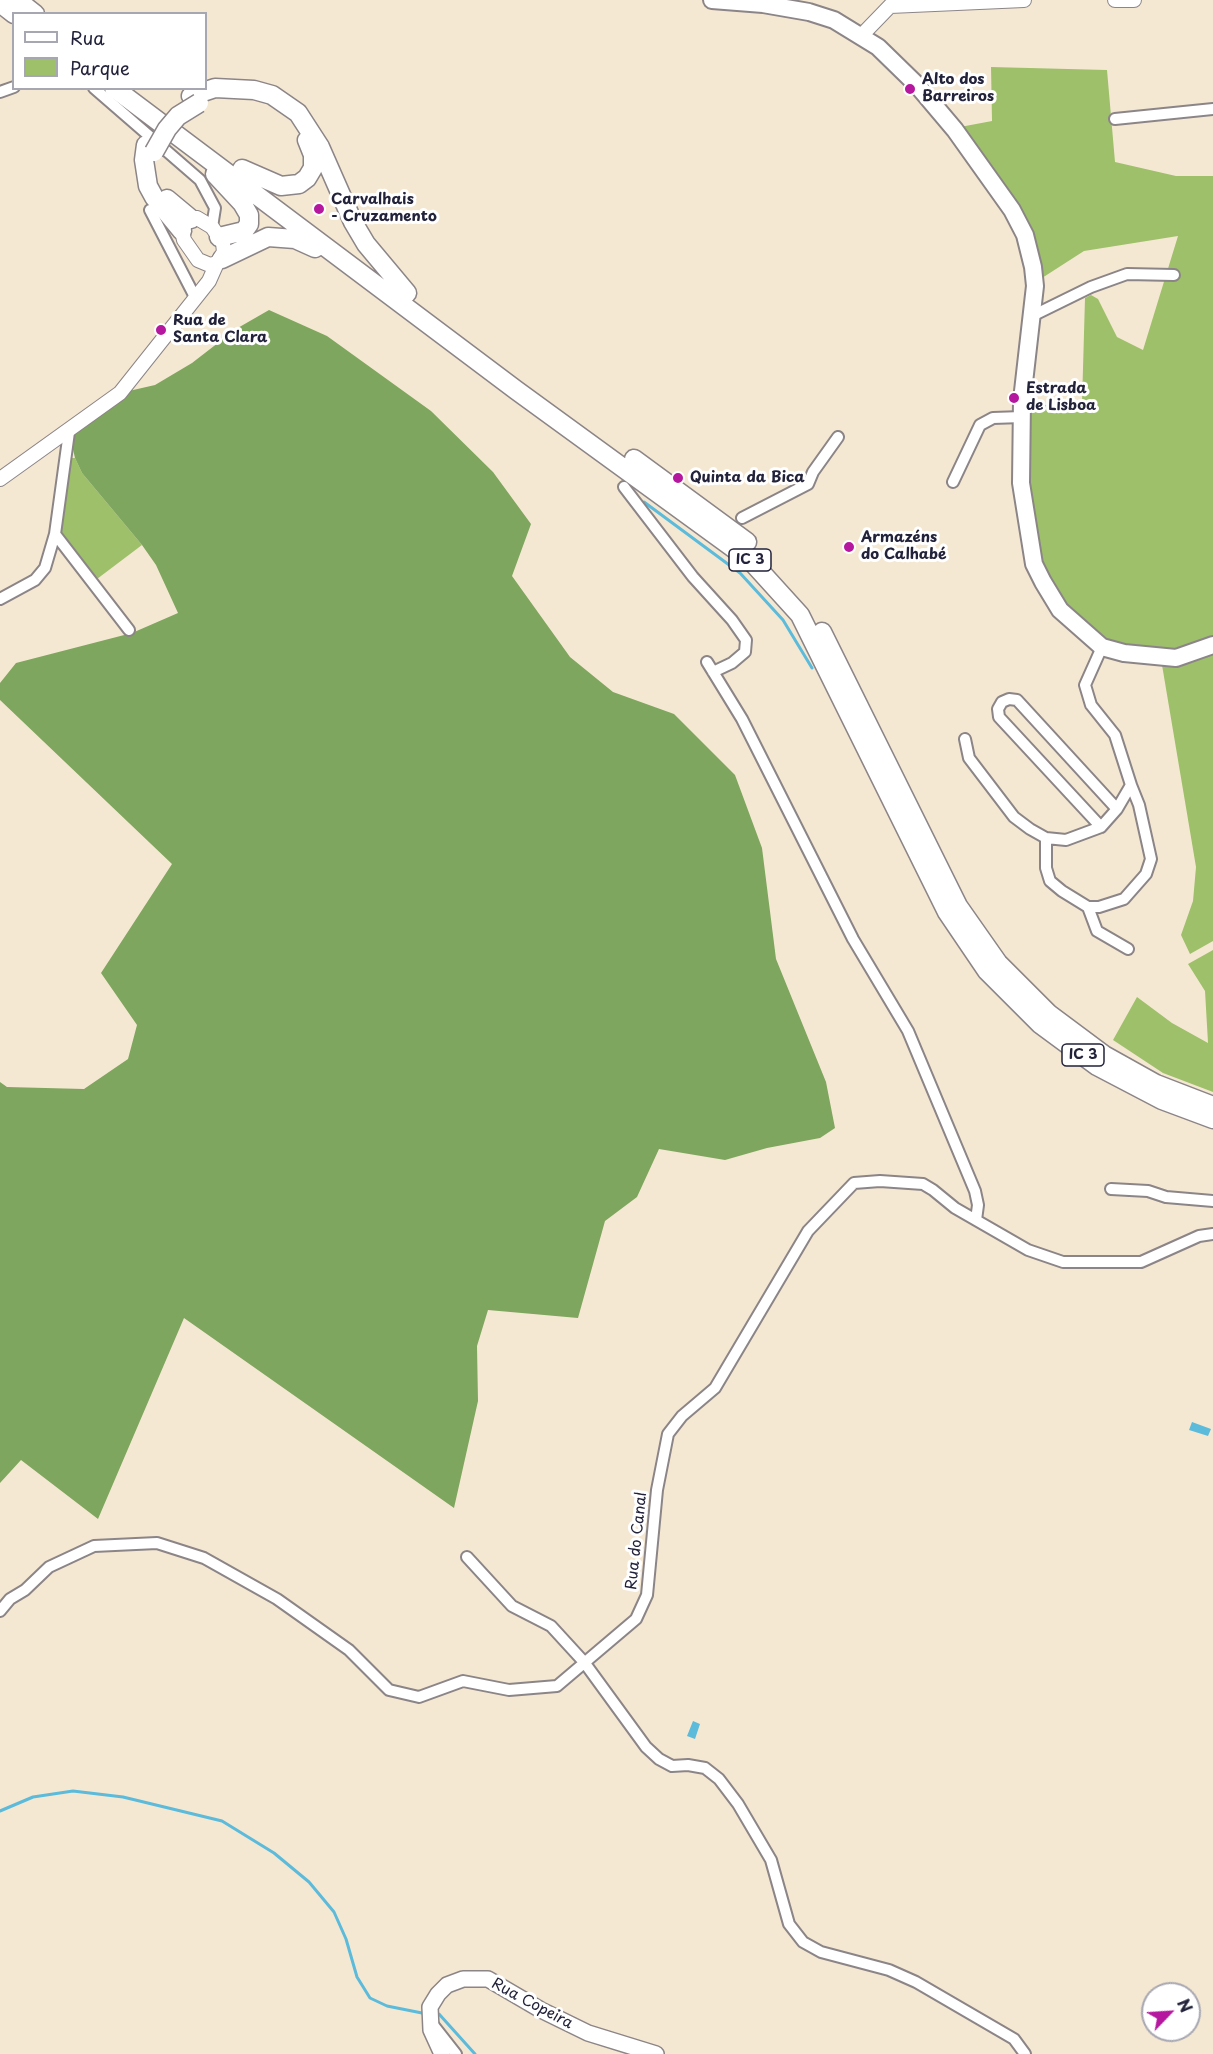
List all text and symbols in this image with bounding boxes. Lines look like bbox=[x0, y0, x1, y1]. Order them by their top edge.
legend bbox=[12, 12, 207, 90]
text: Rua bbox=[70, 24, 105, 51]
text: Parque bbox=[70, 54, 130, 81]
place label: Alto dos Barreiros bbox=[922, 71, 994, 106]
marker: Alto dos Barreiros bbox=[903, 82, 917, 96]
place label: Carvalhais - Cruzamento bbox=[331, 191, 437, 226]
marker: Carvalhais - Cruzamento bbox=[312, 202, 326, 216]
place label: Rua de Santa Clara bbox=[173, 312, 267, 347]
marker: Rua de Santa Clara bbox=[154, 323, 168, 337]
place label: Estrada de Lisboa bbox=[1026, 380, 1096, 415]
marker: Estrada de Lisboa bbox=[1007, 391, 1021, 405]
place label: Quinta da Bica bbox=[690, 469, 805, 487]
marker: Quinta da Bica bbox=[671, 471, 685, 485]
place label: Armazéns do Calhabé bbox=[861, 529, 947, 564]
marker: Armazéns do Calhabé bbox=[842, 540, 856, 554]
road number: IC 3 bbox=[729, 549, 771, 571]
road number: IC 3 bbox=[1062, 1044, 1104, 1066]
street label: Rua do Canal bbox=[623, 1491, 651, 1591]
street label: Rua Copeira bbox=[488, 1975, 576, 2033]
north arrow bbox=[1141, 1982, 1201, 2042]
text: N bbox=[1172, 1994, 1199, 2016]

